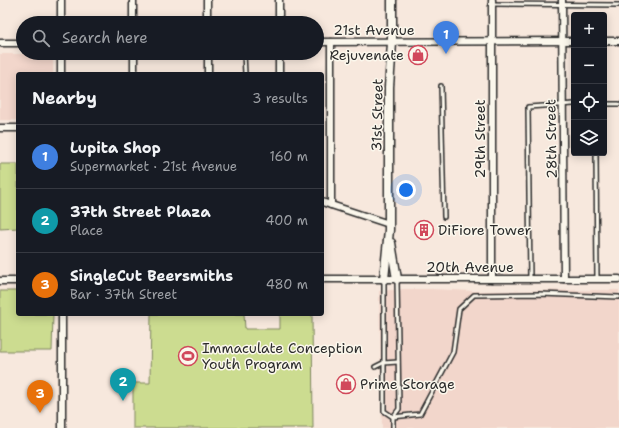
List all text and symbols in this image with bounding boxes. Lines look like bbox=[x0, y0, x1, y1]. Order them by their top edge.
map controls bbox=[571, 12, 607, 156]
button: + bbox=[571, 12, 607, 48]
search box bbox=[16, 16, 324, 60]
street label: 21st Avenue bbox=[333, 21, 415, 39]
pin: 1 bbox=[433, 21, 459, 54]
icon: search bbox=[30, 27, 52, 49]
text: Search here bbox=[62, 28, 148, 48]
shop icon: Rejuvenate bbox=[407, 44, 429, 66]
place label: Rejuvenate bbox=[329, 46, 404, 64]
button: − bbox=[571, 48, 607, 84]
street label: 31st Street bbox=[367, 78, 387, 152]
button: locate bbox=[571, 84, 607, 120]
text: Nearby bbox=[32, 87, 97, 109]
text: 3 results bbox=[252, 90, 308, 107]
street label: 29th Street bbox=[471, 99, 489, 179]
street label: 28th Street bbox=[541, 99, 561, 179]
button: layers bbox=[571, 120, 607, 156]
text: Lupita Shop bbox=[70, 138, 161, 158]
text: 1 bbox=[42, 148, 48, 165]
text: 160 m bbox=[270, 148, 308, 165]
text: Supermarket · 21st Avenue bbox=[70, 158, 237, 175]
your location bbox=[396, 180, 416, 200]
text: 37th Street Plaza bbox=[70, 202, 211, 222]
text: 2 bbox=[40, 212, 50, 229]
text: 400 m bbox=[265, 212, 308, 229]
building icon: DiFiore Tower bbox=[413, 219, 435, 241]
place label: DiFiore Tower bbox=[438, 221, 532, 239]
text: Place bbox=[70, 222, 103, 239]
street label: 20th Avenue bbox=[426, 258, 514, 276]
text: SingleCut Beersmiths bbox=[70, 266, 233, 286]
text: 3 bbox=[40, 276, 50, 293]
text: 480 m bbox=[266, 276, 308, 293]
text: Bar · 37th Street bbox=[70, 286, 177, 303]
place label: Immaculate Conception Youth Program bbox=[202, 339, 363, 373]
sports icon: Immaculate Conception Youth Program bbox=[177, 345, 199, 367]
pin: 2 bbox=[110, 368, 136, 401]
shop icon: Prime Storage bbox=[335, 373, 357, 395]
place label: Prime Storage bbox=[360, 375, 455, 393]
pin: 3 bbox=[27, 380, 53, 413]

